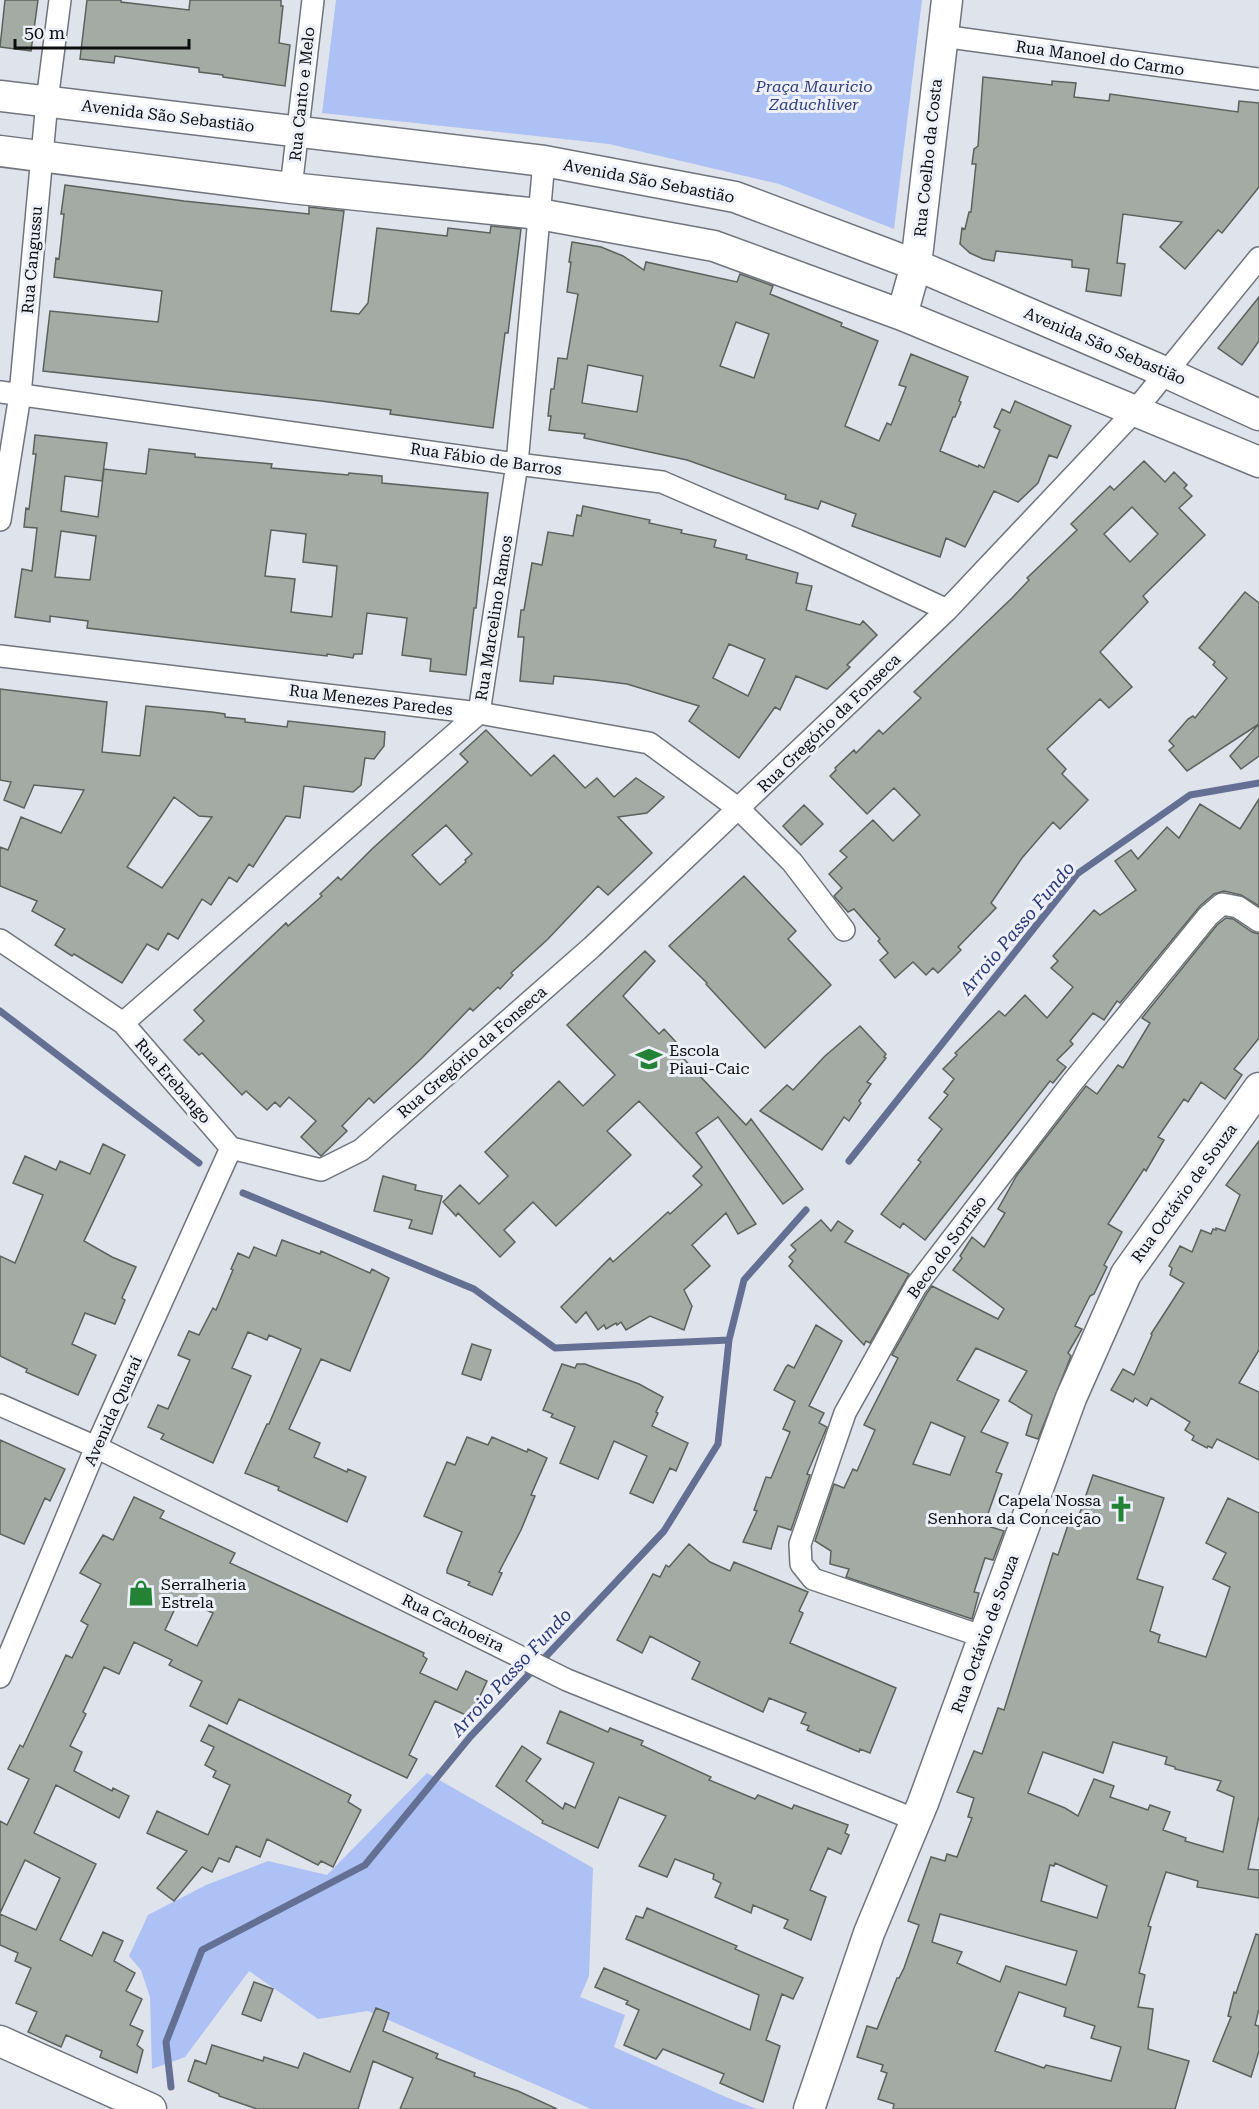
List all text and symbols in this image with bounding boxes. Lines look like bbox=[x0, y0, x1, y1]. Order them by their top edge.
scale bar bbox=[15, 12, 189, 50]
text: 50 m bbox=[24, 22, 65, 43]
street label: Rua Canto e Melo bbox=[285, 26, 319, 162]
street label: Rua Manoel do Carmo bbox=[1014, 37, 1186, 79]
park label: Praça Mauricio Zaduchliver bbox=[754, 77, 873, 114]
street label: Rua Coelho da Costa bbox=[910, 78, 946, 238]
street label: Avenida São Sebastião bbox=[81, 96, 256, 136]
street label: Avenida São Sebastião bbox=[562, 155, 736, 207]
street label: Rua Cangussu bbox=[18, 205, 46, 315]
street label: Avenida São Sebastião bbox=[1021, 303, 1189, 389]
street label: Rua Fábio de Barros bbox=[409, 439, 564, 479]
street label: Rua Marcelino Ramos bbox=[472, 534, 517, 702]
street label: Rua Gregório da Fonseca bbox=[754, 650, 905, 796]
street label: Rua Menezes Paredes bbox=[288, 681, 454, 720]
water label: Arroio Passo Fundo bbox=[955, 857, 1079, 999]
street label: Rua Gregório da Fonseca bbox=[394, 982, 551, 1122]
street label: Rua Erebango bbox=[131, 1035, 215, 1128]
place label: Escola Piaui-Caic bbox=[669, 1041, 749, 1078]
school or university icon: Escola Piaui-Caic bbox=[634, 1044, 664, 1074]
street label: Rua Octávio de Souza bbox=[1127, 1120, 1241, 1266]
street label: Beco do Sorriso bbox=[903, 1192, 991, 1302]
street label: Avenida Quaraí bbox=[80, 1353, 146, 1469]
place label: Capela Nossa Senhora da Conceição bbox=[928, 1491, 1101, 1528]
church icon: Capela Nossa Senhora da Conceição bbox=[1106, 1494, 1136, 1524]
street label: Rua Octávio de Souza bbox=[948, 1552, 1023, 1716]
place label: Serralheria Estrela bbox=[161, 1575, 246, 1612]
shop icon: Serralheria Estrela bbox=[126, 1578, 156, 1608]
street label: Rua Cachoeira bbox=[399, 1590, 508, 1656]
water label: Arroio Passo Fundo bbox=[446, 1604, 576, 1741]

